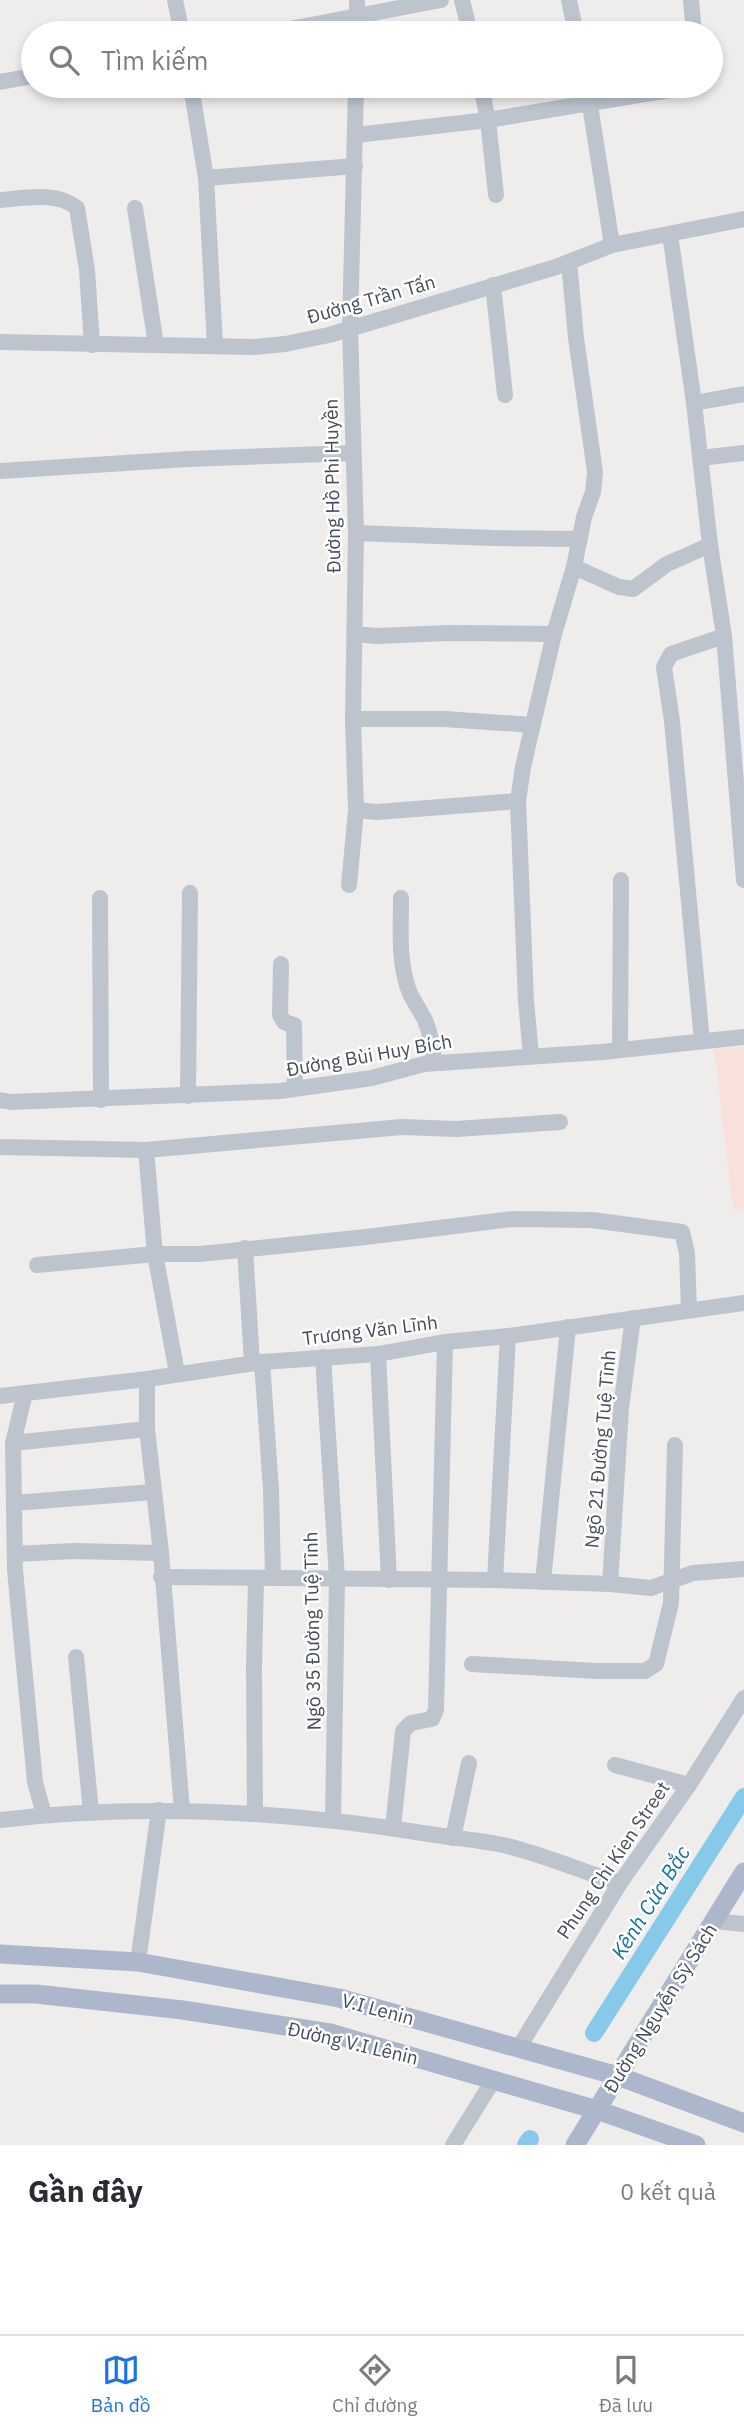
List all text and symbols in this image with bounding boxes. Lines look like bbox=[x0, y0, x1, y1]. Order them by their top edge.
search box bbox=[21, 21, 723, 98]
icon: search bbox=[45, 41, 83, 79]
text: Tìm kiếm bbox=[101, 43, 208, 77]
street label: Đường Trần Tấn bbox=[304, 269, 438, 329]
street label: Đường Hồ Phi Huyền bbox=[318, 399, 346, 573]
street label: Đường Bùi Huy Bích bbox=[284, 1029, 454, 1081]
street label: Trương Văn Lĩnh bbox=[301, 1310, 439, 1350]
street label: Ngõ 21 Đường Tuệ Tĩnh bbox=[579, 1349, 621, 1549]
street label: Ngõ 35 Đường Tuệ Tĩnh bbox=[298, 1531, 326, 1731]
street label: Phung Chi Kien Street bbox=[551, 1777, 675, 1943]
water label: Kênh Cửa Bắc bbox=[604, 1840, 696, 1964]
street label: Đường Nguyễn Sỹ Sách bbox=[598, 1919, 722, 2097]
street label: V.I Lenin bbox=[339, 1988, 417, 2030]
street label: Đường V.I Lênin bbox=[285, 2016, 421, 2070]
text: Gần đây bbox=[28, 2171, 143, 2210]
text: 0 kết quả bbox=[620, 2176, 716, 2206]
tab: Bản đồ bbox=[91, 2351, 150, 2417]
tab: Chỉ đường bbox=[332, 2351, 417, 2417]
tab: Đã lưu bbox=[599, 2351, 653, 2417]

